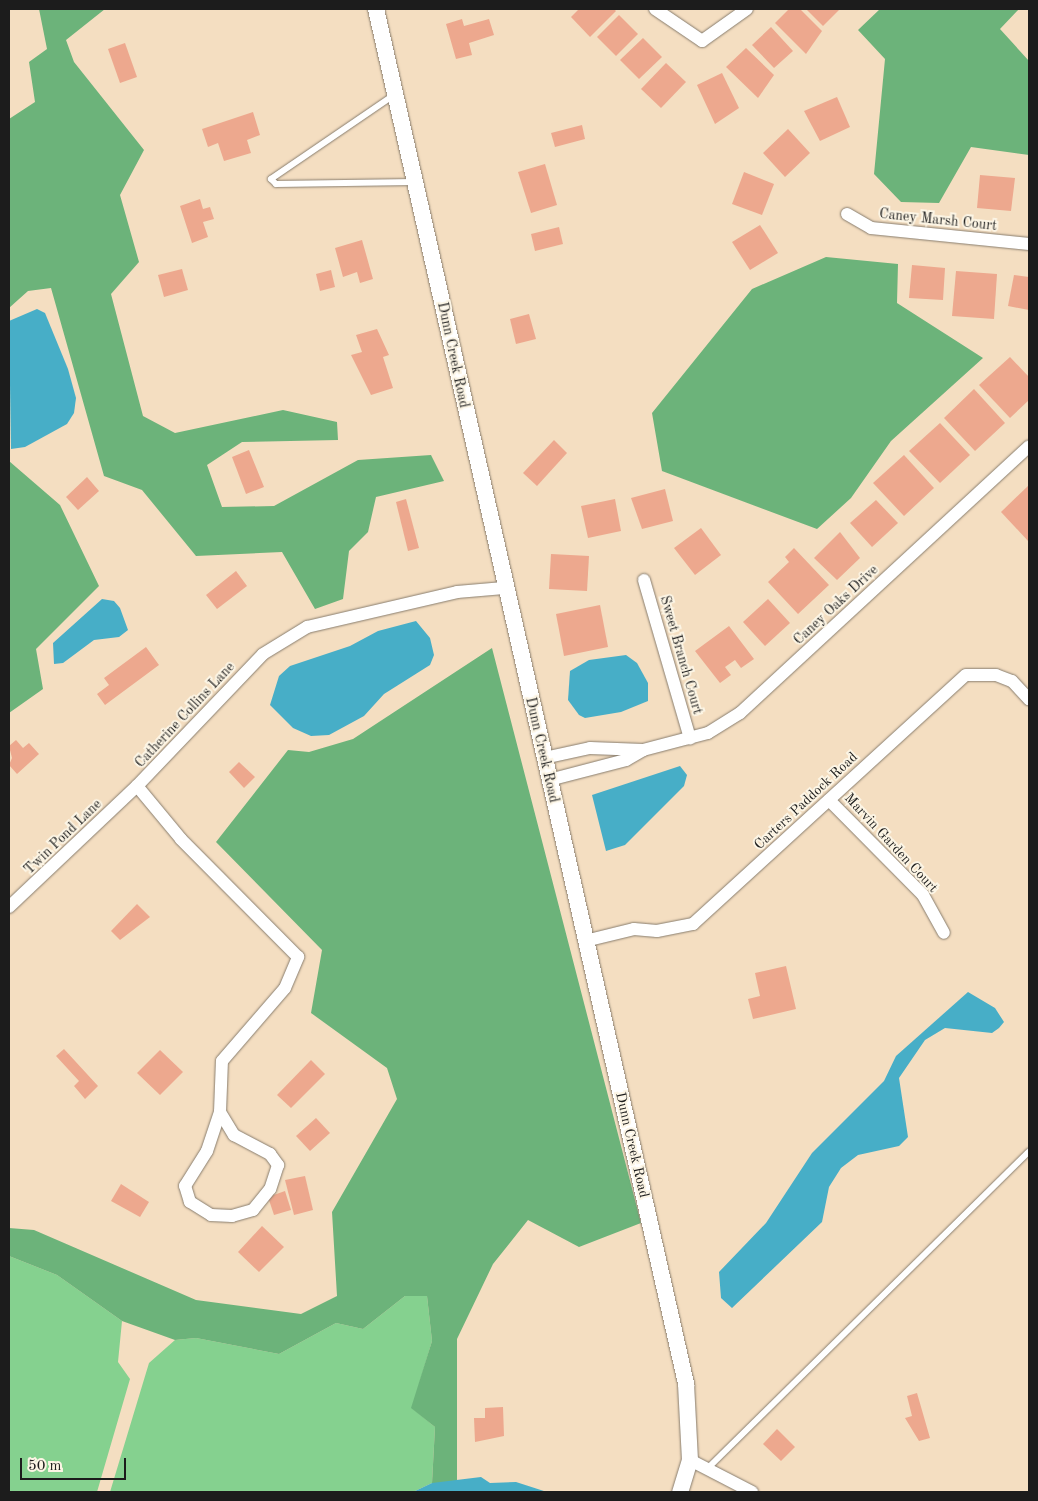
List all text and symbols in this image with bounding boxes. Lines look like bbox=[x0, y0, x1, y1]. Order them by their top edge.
street label: Caney Marsh Court bbox=[878, 205, 998, 235]
street label: Dunn Creek Road bbox=[434, 301, 472, 409]
street label: Caney Oaks Drive bbox=[790, 562, 882, 648]
street label: Sweet Branch Court bbox=[656, 594, 706, 716]
street label: Catherine Collins Lane bbox=[132, 659, 238, 771]
street label: Dunn Creek Road bbox=[522, 696, 562, 804]
street label: Carters Paddock Road bbox=[751, 749, 861, 853]
street label: Marvin Garden Court bbox=[841, 790, 941, 896]
street label: Twin Pond Lane bbox=[21, 796, 105, 878]
street label: Dunn Creek Road bbox=[612, 1091, 652, 1199]
scale bar bbox=[22, 1448, 129, 1480]
text: 50 m bbox=[28, 1459, 62, 1474]

